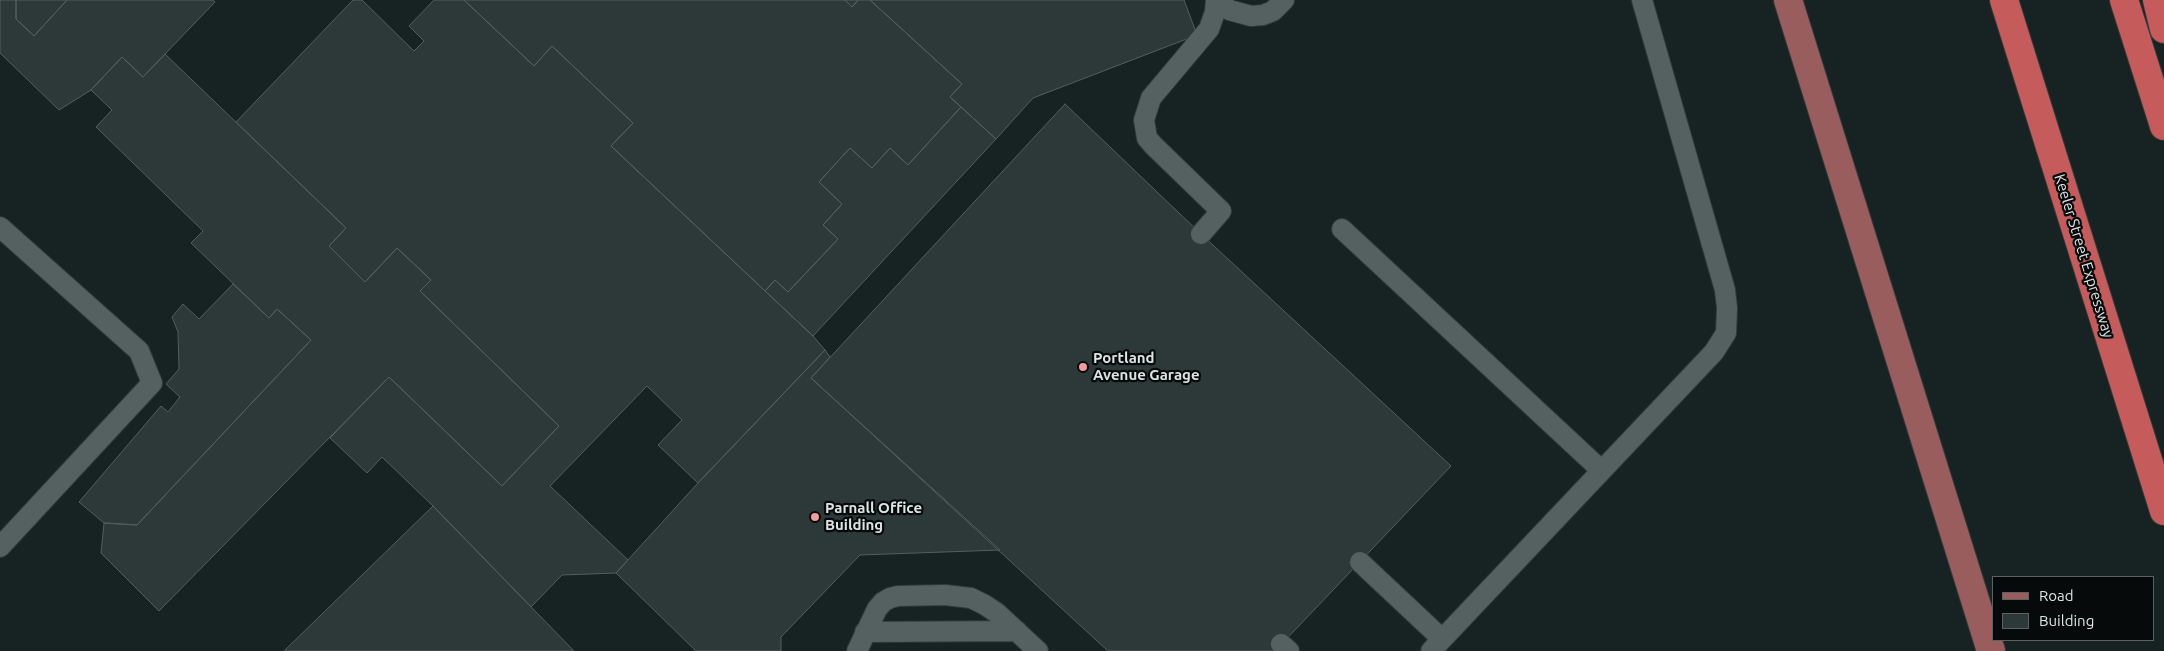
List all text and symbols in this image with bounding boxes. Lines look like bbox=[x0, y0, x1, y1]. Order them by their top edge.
street label: Keeler Street Expressway bbox=[2050, 172, 2118, 340]
place label: Portland Avenue Garage bbox=[1093, 349, 1200, 384]
marker: Portland Avenue Garage bbox=[1077, 361, 1089, 373]
place label: Parnall Office Building bbox=[825, 499, 922, 534]
marker: Parnall Office Building bbox=[809, 511, 821, 523]
legend bbox=[1992, 576, 2154, 641]
text: Road bbox=[2039, 587, 2074, 604]
text: Building bbox=[2039, 612, 2094, 629]

